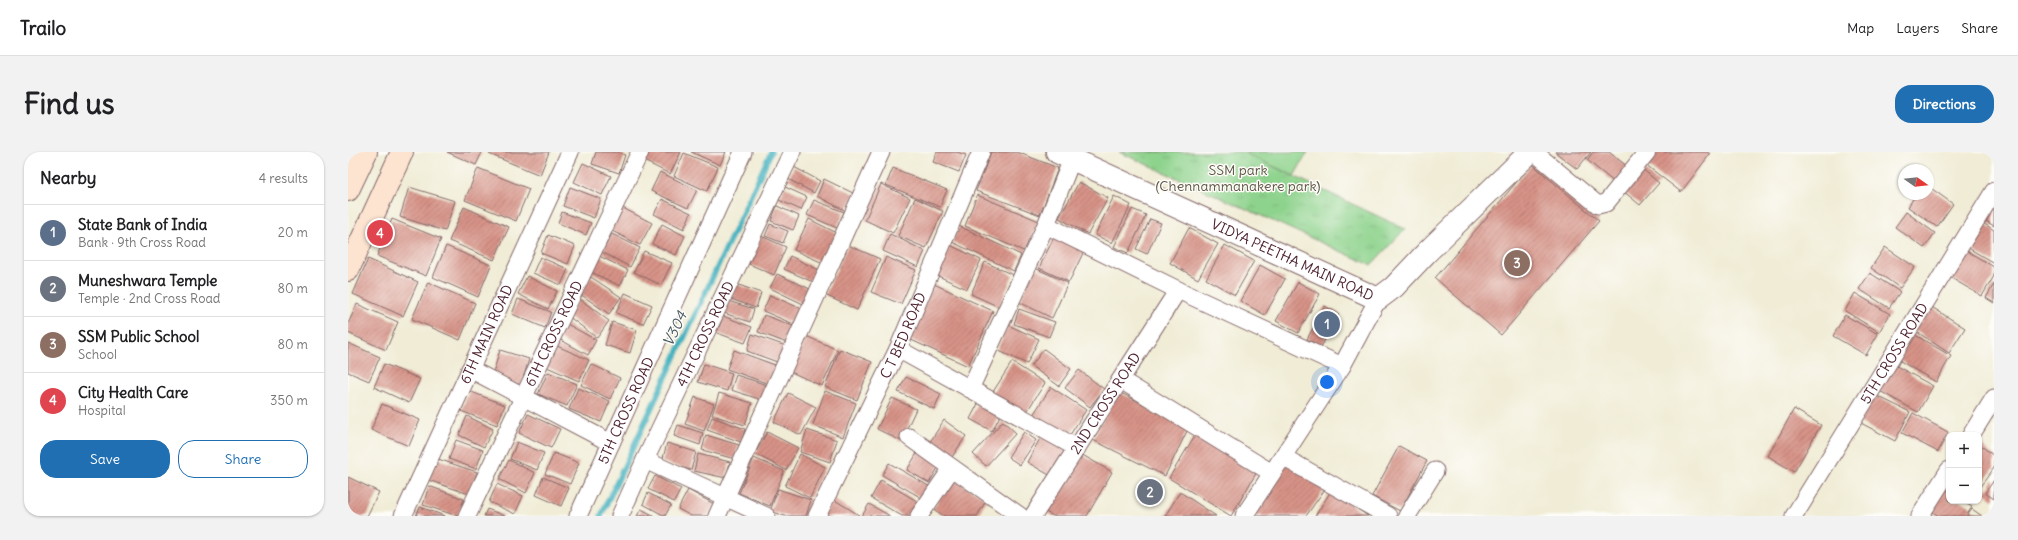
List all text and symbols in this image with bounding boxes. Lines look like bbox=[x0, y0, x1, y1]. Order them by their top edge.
text: Trailo bbox=[20, 16, 66, 40]
text: Map bbox=[1847, 19, 1874, 37]
text: Layers bbox=[1896, 19, 1939, 37]
text: Share bbox=[1961, 19, 1998, 37]
button: Directions bbox=[1895, 85, 1994, 123]
text: Find us bbox=[24, 86, 115, 122]
park label: SSM park (Chennammanakere park) bbox=[1155, 161, 1321, 195]
north arrow bbox=[1898, 164, 1934, 200]
text: Nearby bbox=[40, 167, 96, 189]
text: 4 results bbox=[259, 170, 308, 187]
text: State Bank of India bbox=[78, 215, 207, 234]
street label: VIDYA PEETHA MAIN ROAD bbox=[1208, 215, 1377, 305]
pin: 4 bbox=[367, 218, 393, 248]
text: 1 bbox=[50, 224, 56, 241]
text: 20 m bbox=[278, 224, 308, 241]
text: Bank · 9th Cross Road bbox=[78, 234, 206, 251]
pin: 3 bbox=[1504, 248, 1530, 278]
text: Muneshwara Temple bbox=[78, 271, 217, 290]
street label: 6TH CROSS ROAD bbox=[521, 278, 587, 389]
street label: 4TH CROSS ROAD bbox=[672, 278, 738, 390]
text: 2 bbox=[49, 280, 57, 297]
text: 80 m bbox=[277, 280, 308, 297]
street label: 6TH MAIN ROAD bbox=[456, 282, 517, 387]
text: Temple · 2nd Cross Road bbox=[78, 290, 220, 307]
street label: C T BED ROAD bbox=[876, 290, 930, 382]
street label: 5TH CROSS ROAD bbox=[1856, 299, 1932, 407]
water label: V304 bbox=[658, 307, 691, 349]
pin: 1 bbox=[1314, 309, 1340, 339]
text: SSM Public School bbox=[78, 327, 199, 346]
text: 3 bbox=[49, 336, 57, 353]
text: 80 m bbox=[277, 336, 308, 353]
text: School bbox=[78, 346, 117, 363]
street label: 2ND CROSS ROAD bbox=[1066, 349, 1145, 457]
street label: 5TH CROSS ROAD bbox=[594, 354, 658, 467]
your location bbox=[1317, 372, 1337, 392]
text: City Health Care bbox=[78, 383, 188, 402]
text: 4 bbox=[49, 392, 57, 409]
text: 350 m bbox=[270, 392, 308, 409]
text: Hospital bbox=[78, 402, 126, 419]
map controls bbox=[1946, 432, 1982, 504]
button: + bbox=[1946, 432, 1982, 468]
button: Save bbox=[40, 440, 170, 478]
button: Share bbox=[178, 440, 308, 478]
button: − bbox=[1946, 468, 1982, 504]
pin: 2 bbox=[1137, 477, 1163, 507]

